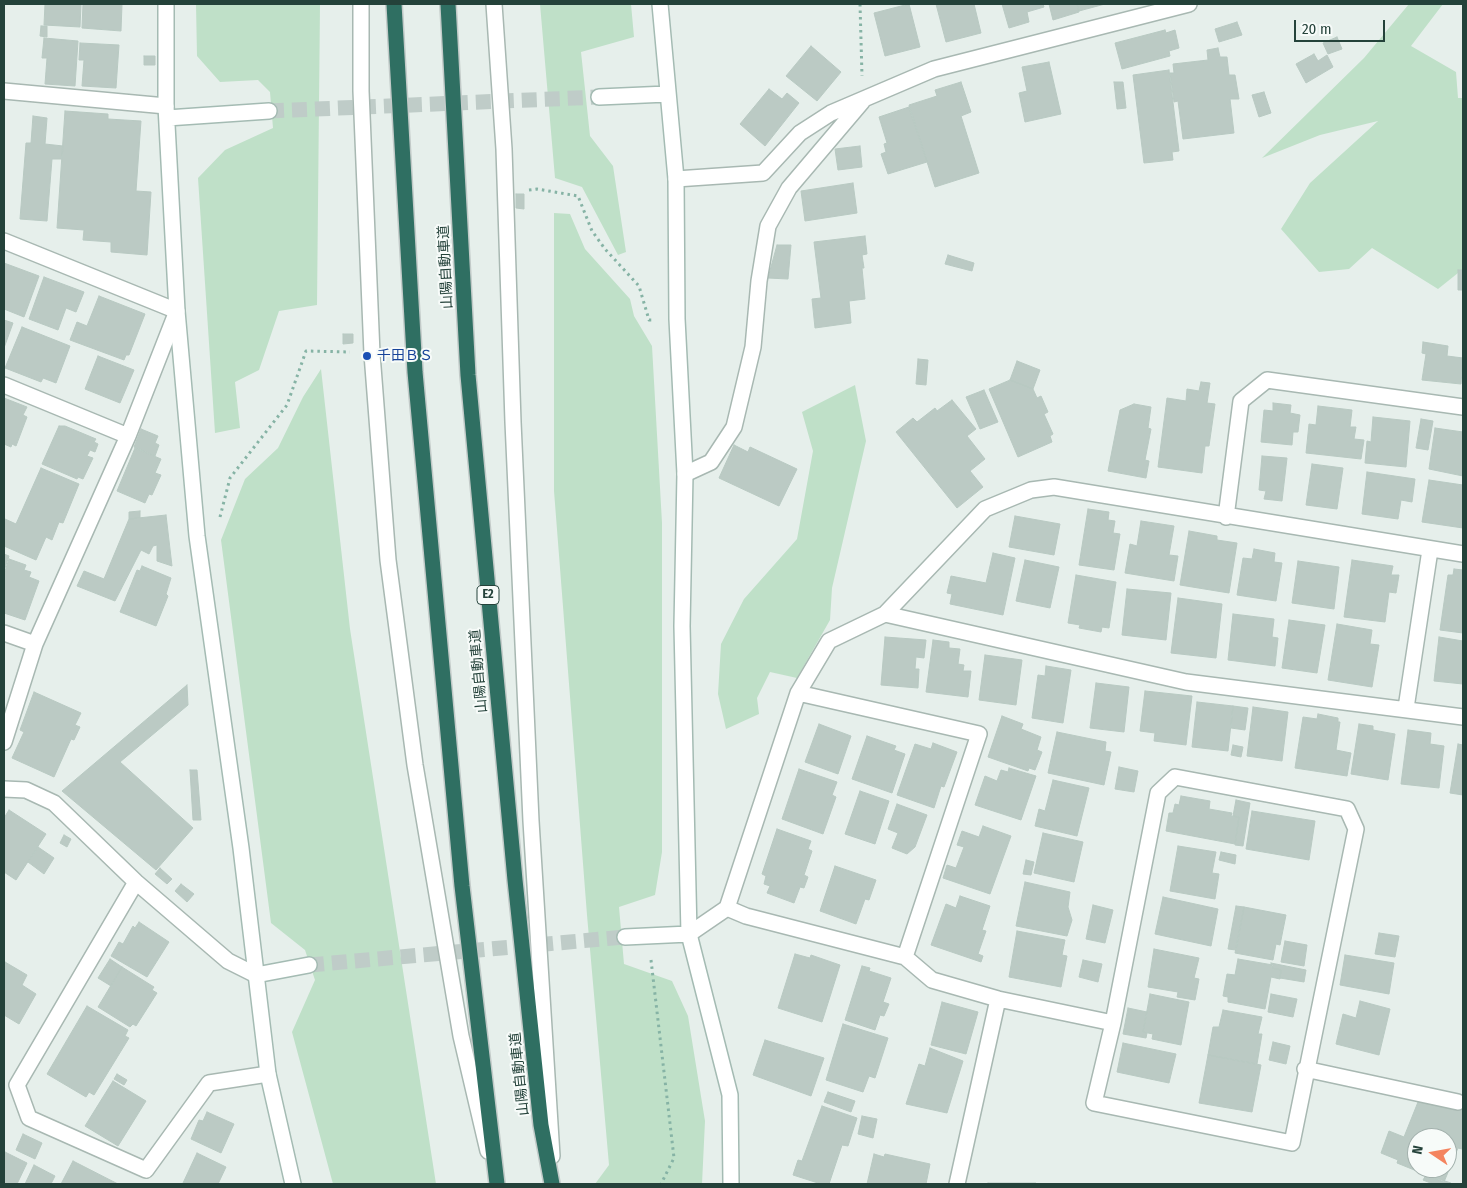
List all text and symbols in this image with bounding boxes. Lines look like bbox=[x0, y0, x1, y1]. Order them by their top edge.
scale bar bbox=[1297, 10, 1388, 42]
text: 20 m bbox=[1302, 20, 1332, 38]
street label: 山陽自動車道 bbox=[435, 225, 457, 309]
place label: 千田ＢＳ bbox=[377, 348, 433, 364]
marker: 千田ＢＳ bbox=[361, 350, 373, 362]
road number: E2 bbox=[477, 586, 499, 604]
street label: 山陽自動車道 bbox=[467, 628, 491, 714]
street label: 山陽自動車道 bbox=[507, 1031, 533, 1117]
north arrow bbox=[1407, 1128, 1457, 1178]
text: N bbox=[1409, 1144, 1427, 1156]

